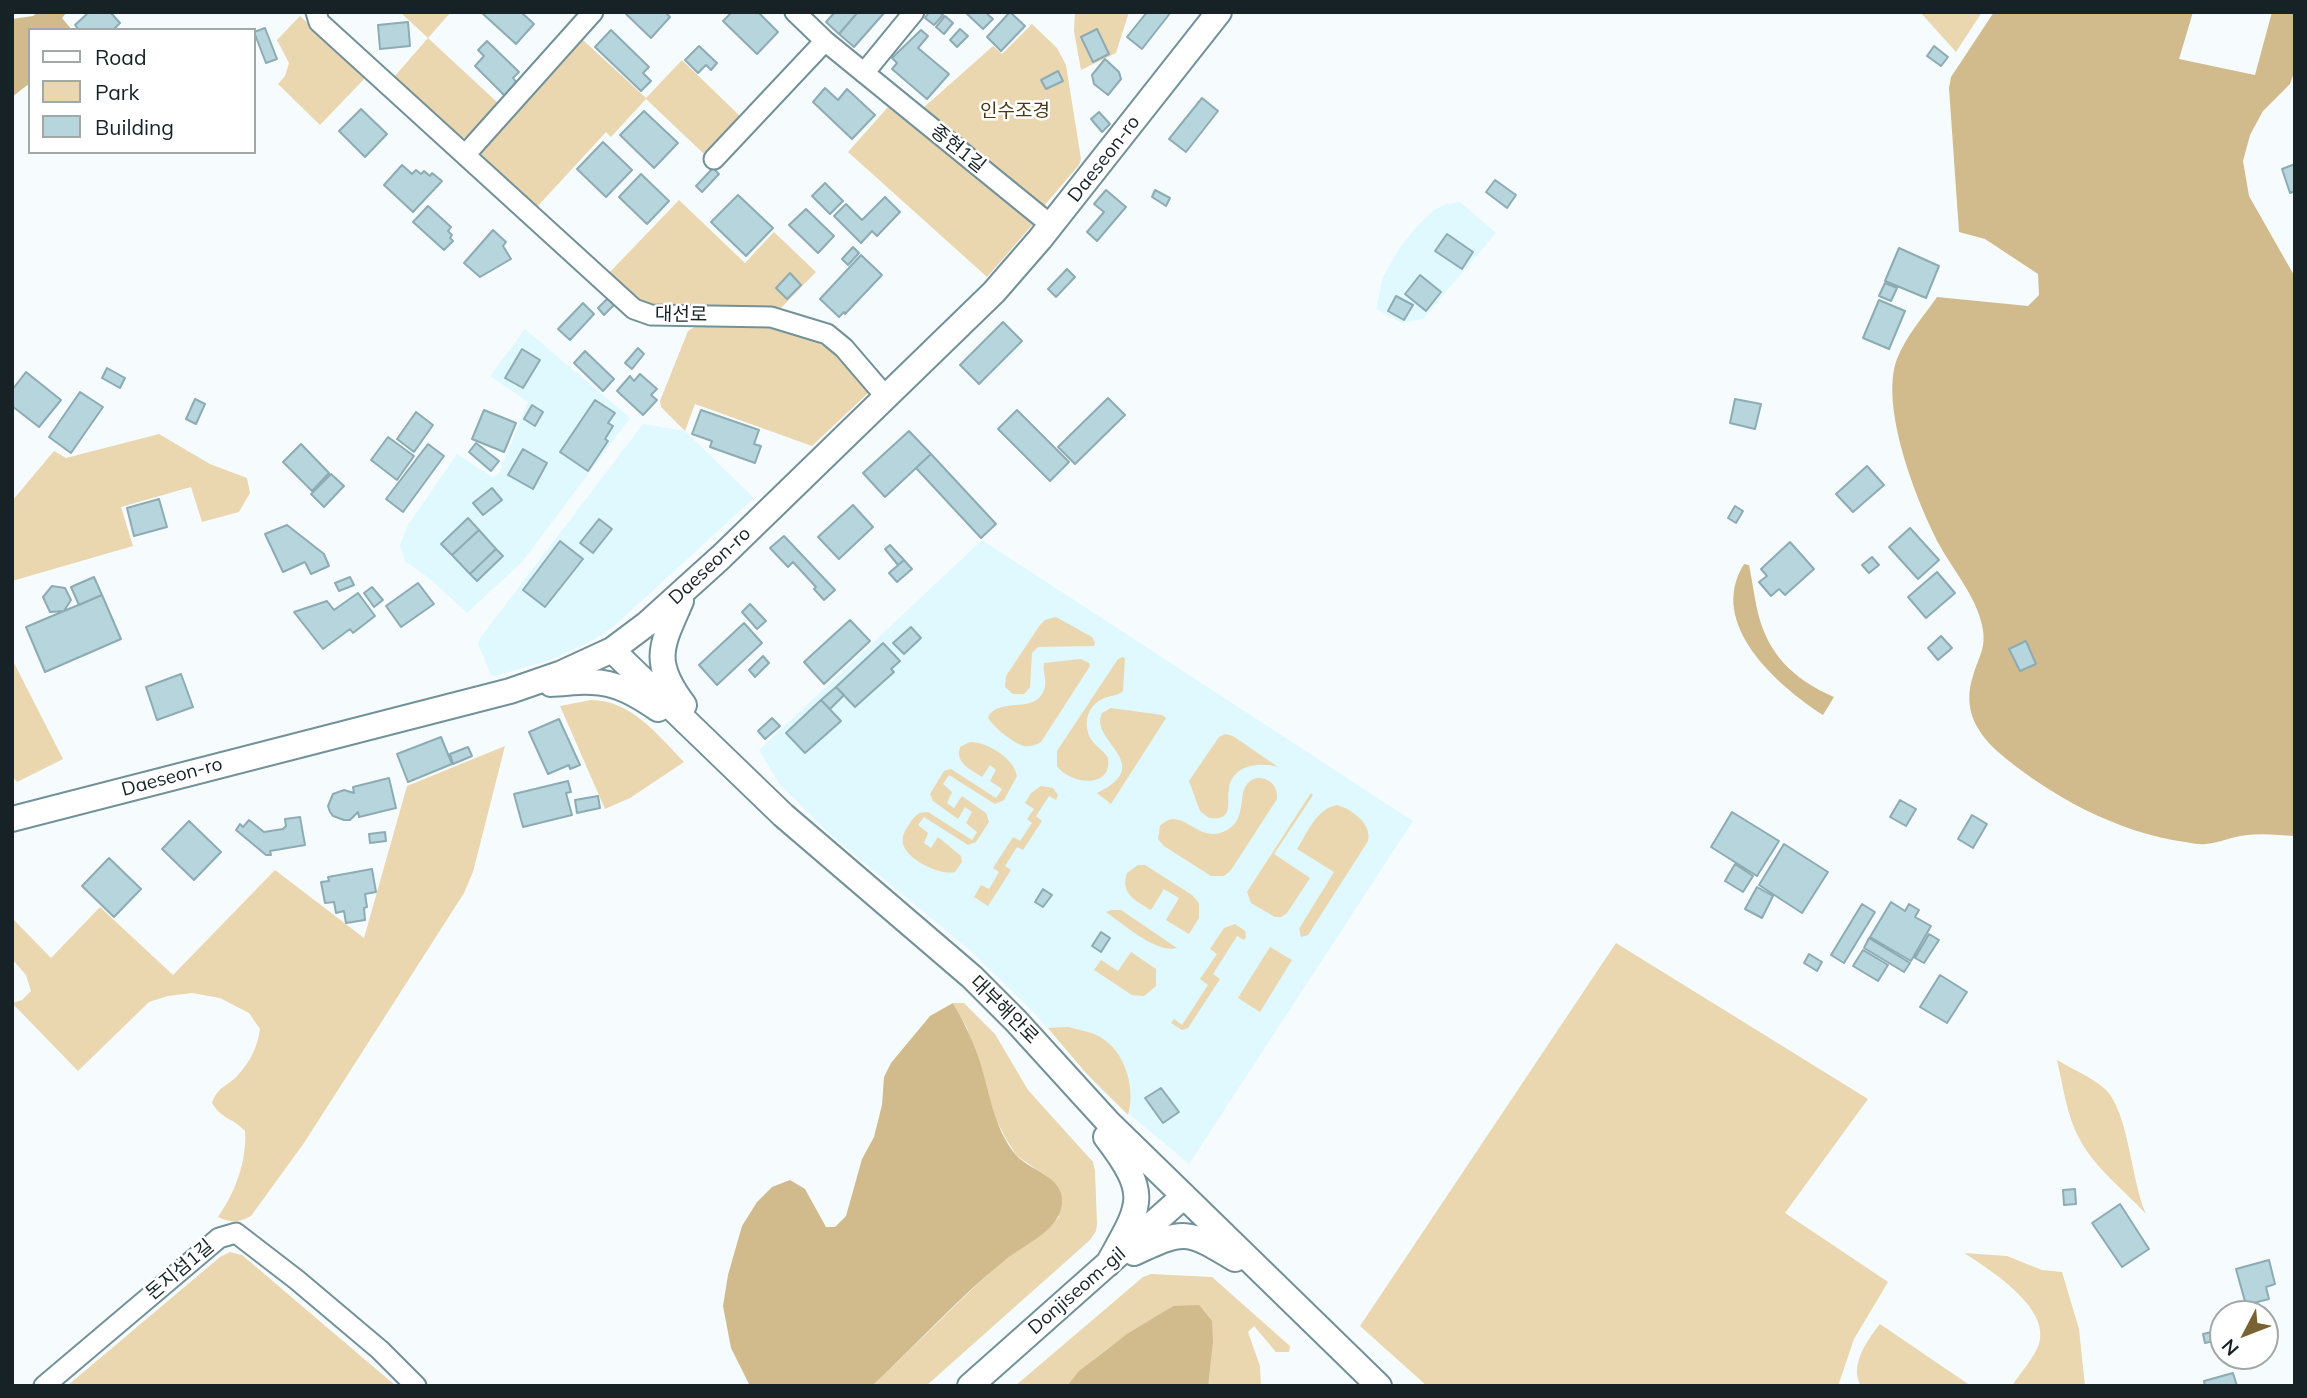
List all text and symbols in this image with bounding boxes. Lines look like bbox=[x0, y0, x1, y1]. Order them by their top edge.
legend bbox=[28, 28, 256, 154]
text: Road bbox=[95, 44, 146, 70]
text: Park bbox=[95, 79, 139, 105]
park label: 인수조경 bbox=[980, 100, 1050, 122]
street label: Daeseon-ro bbox=[1063, 111, 1145, 207]
text: Building bbox=[95, 114, 174, 140]
street label: 종현1길 bbox=[926, 120, 990, 178]
street label: 대선로 bbox=[655, 303, 707, 327]
street label: Daeseon-ro bbox=[664, 522, 756, 610]
street label: Daeseon-ro bbox=[119, 753, 225, 801]
street label: 대부해안로 bbox=[965, 971, 1043, 1049]
street label: 돈지섬1길 bbox=[142, 1235, 218, 1305]
street label: Donjiseom-gil bbox=[1024, 1243, 1130, 1339]
north arrow bbox=[2209, 1300, 2279, 1370]
text: N bbox=[2216, 1334, 2244, 1361]

